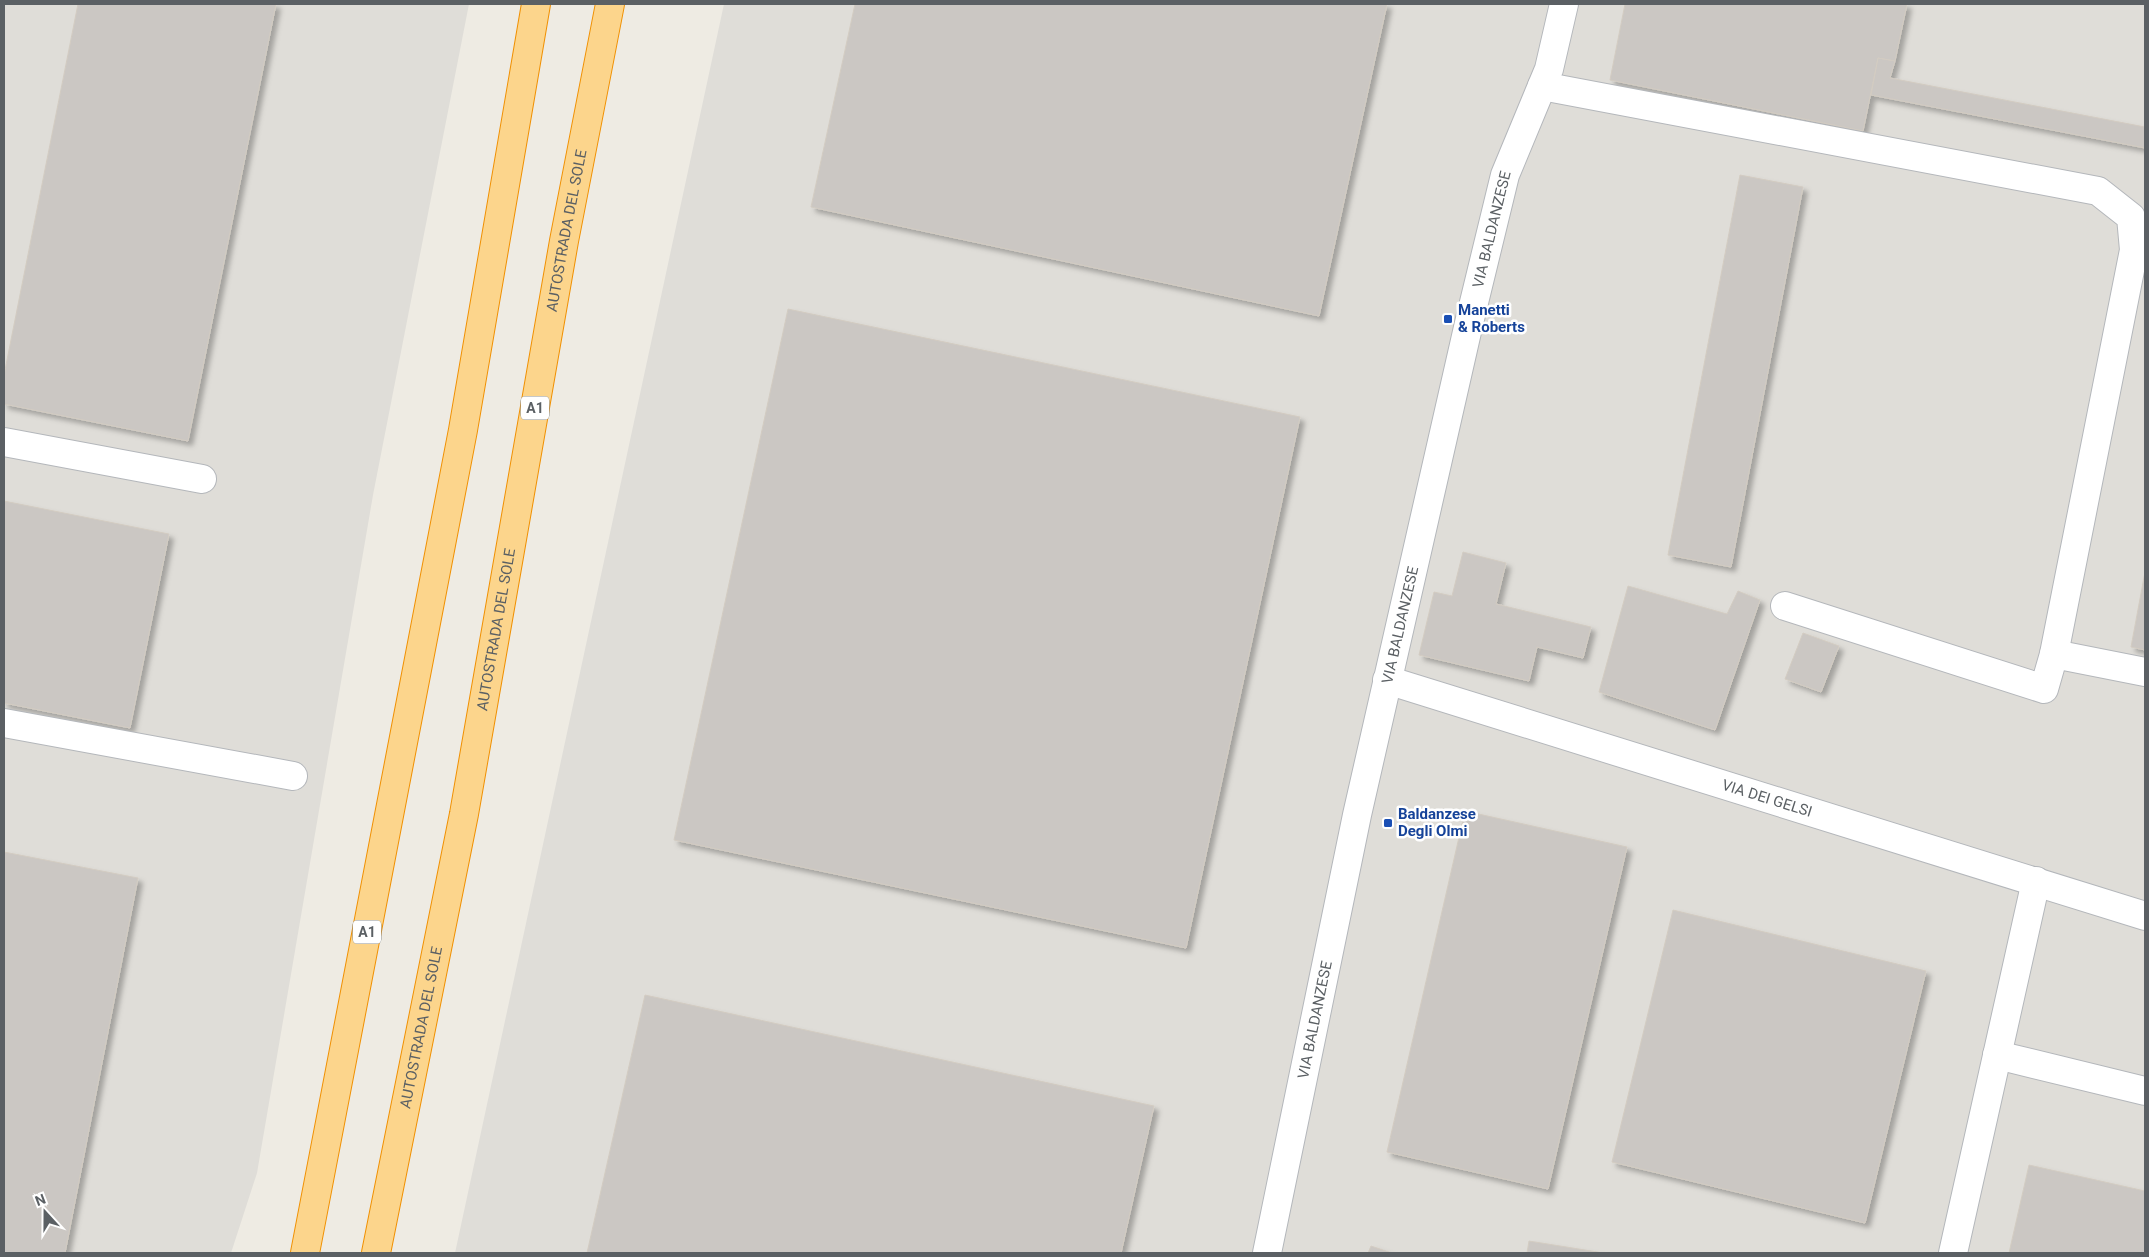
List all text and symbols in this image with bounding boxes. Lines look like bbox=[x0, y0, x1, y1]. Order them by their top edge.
street label: AUTOSTRADA DEL SOLE bbox=[543, 148, 591, 313]
street label: VIA BALDANZESE bbox=[1469, 169, 1515, 290]
place label: Manetti & Roberts bbox=[1458, 301, 1525, 336]
marker: Manetti & Roberts bbox=[1442, 313, 1454, 325]
road number: A1 bbox=[521, 396, 549, 419]
street label: AUTOSTRADA DEL SOLE bbox=[473, 546, 519, 712]
street label: VIA BALDANZESE bbox=[1378, 564, 1422, 685]
street label: VIA DEI GELSI bbox=[1720, 776, 1814, 821]
place label: Baldanzese Degli Olmi bbox=[1398, 805, 1476, 840]
marker: Baldanzese Degli Olmi bbox=[1382, 817, 1394, 829]
road number: A1 bbox=[353, 920, 381, 944]
street label: AUTOSTRADA DEL SOLE bbox=[396, 945, 446, 1110]
street label: VIA BALDANZESE bbox=[1294, 959, 1336, 1080]
north arrow bbox=[20, 1187, 70, 1237]
text: N bbox=[33, 1191, 48, 1209]

